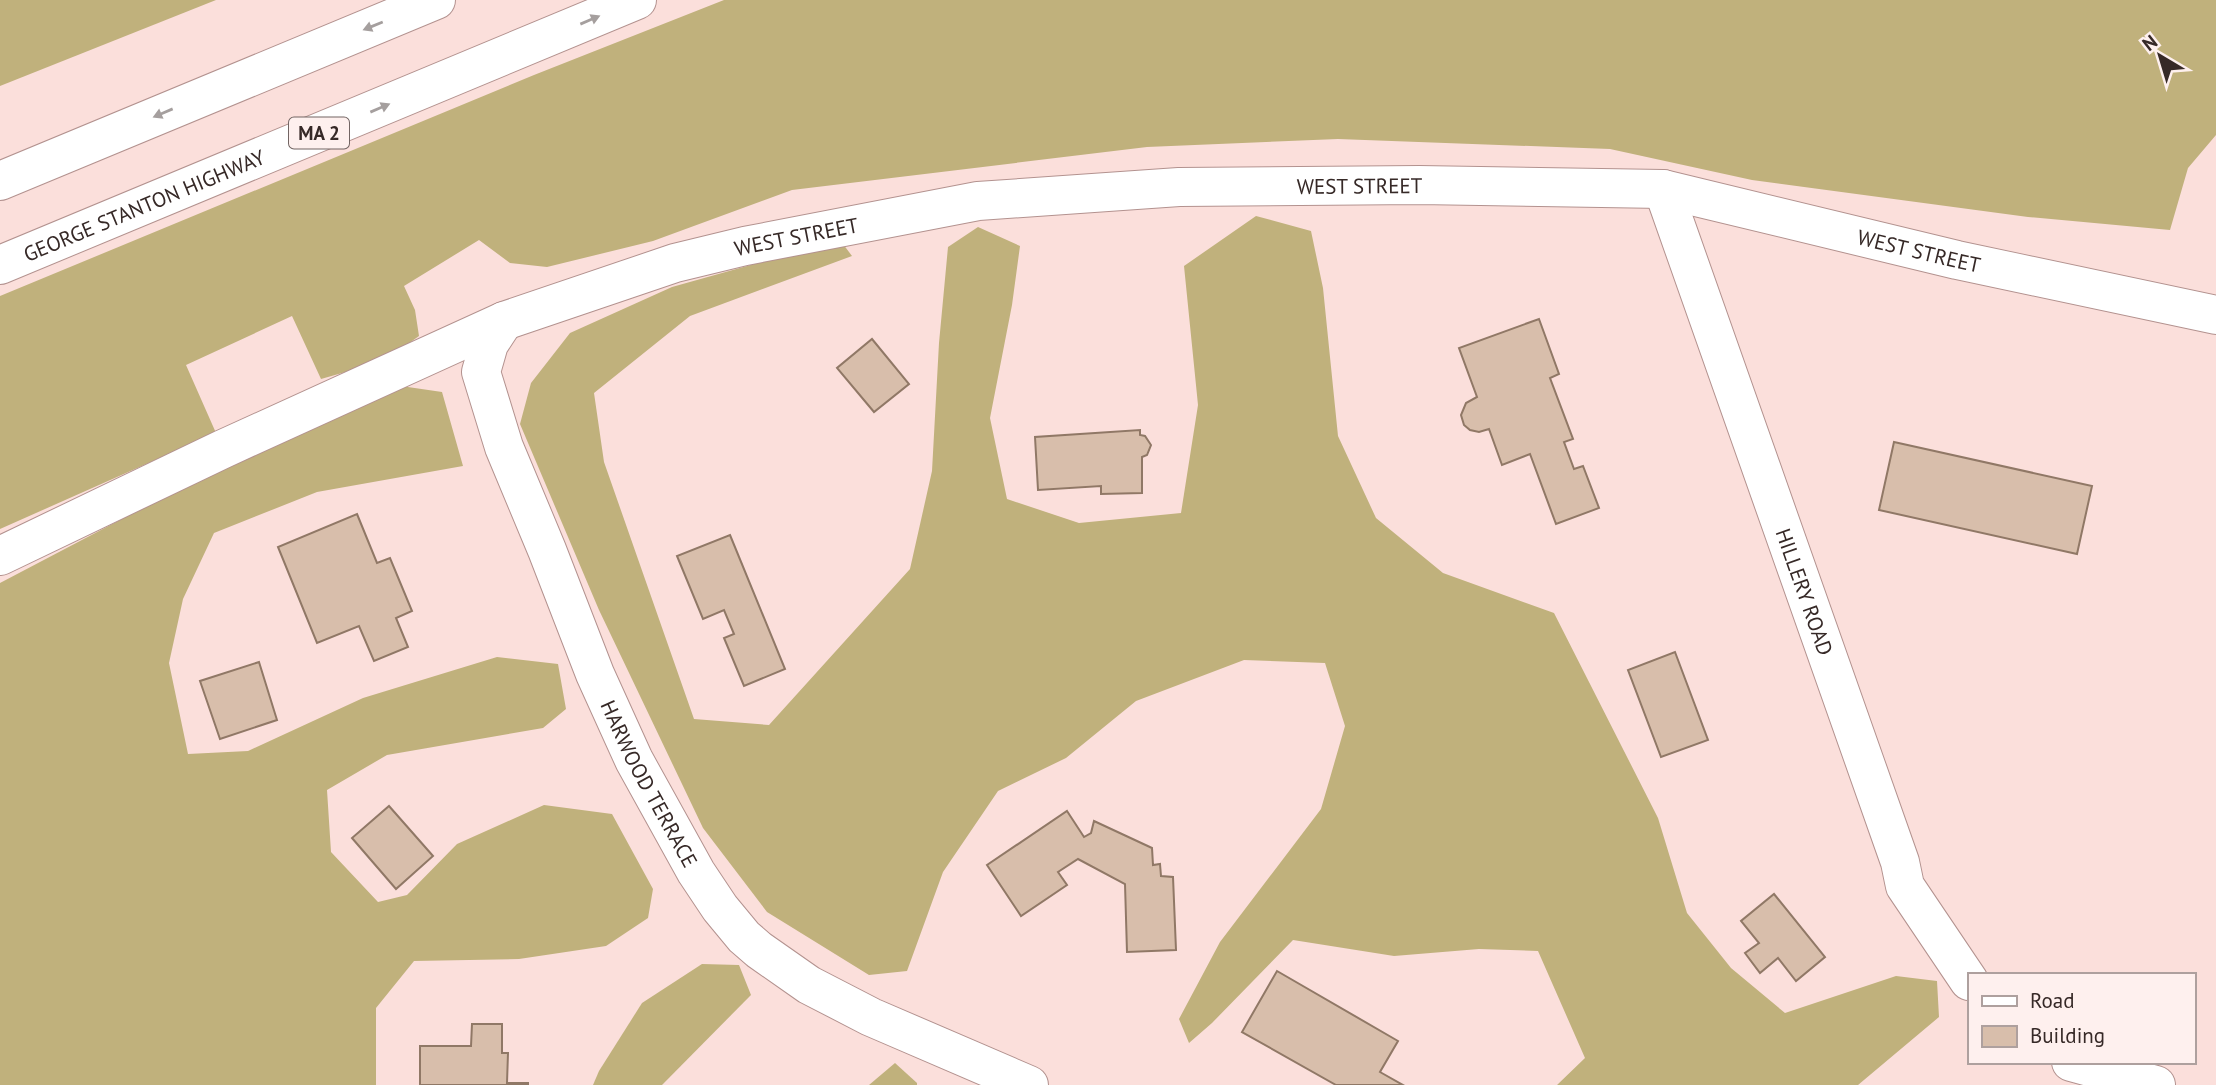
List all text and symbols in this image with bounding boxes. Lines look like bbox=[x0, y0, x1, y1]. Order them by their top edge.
one-way arrow bbox=[579, 14, 600, 25]
one-way arrow bbox=[363, 20, 384, 31]
north arrow bbox=[2125, 21, 2195, 91]
text: N bbox=[2137, 29, 2162, 56]
one-way arrow bbox=[370, 102, 390, 114]
one-way arrow bbox=[153, 107, 173, 119]
road number: MA 2 bbox=[289, 118, 349, 148]
street label: GEORGE STANTON HIGHWAY bbox=[19, 143, 269, 267]
street label: WEST STREET bbox=[1296, 171, 1423, 200]
street label: WEST STREET bbox=[732, 211, 861, 262]
street label: WEST STREET bbox=[1855, 223, 1983, 278]
street label: HILLERY ROAD bbox=[1770, 525, 1840, 659]
street label: HARWOOD TERRACE bbox=[595, 696, 704, 872]
legend bbox=[1968, 973, 2195, 1064]
text: Road bbox=[2030, 987, 2074, 1014]
text: Building bbox=[2030, 1022, 2105, 1049]

